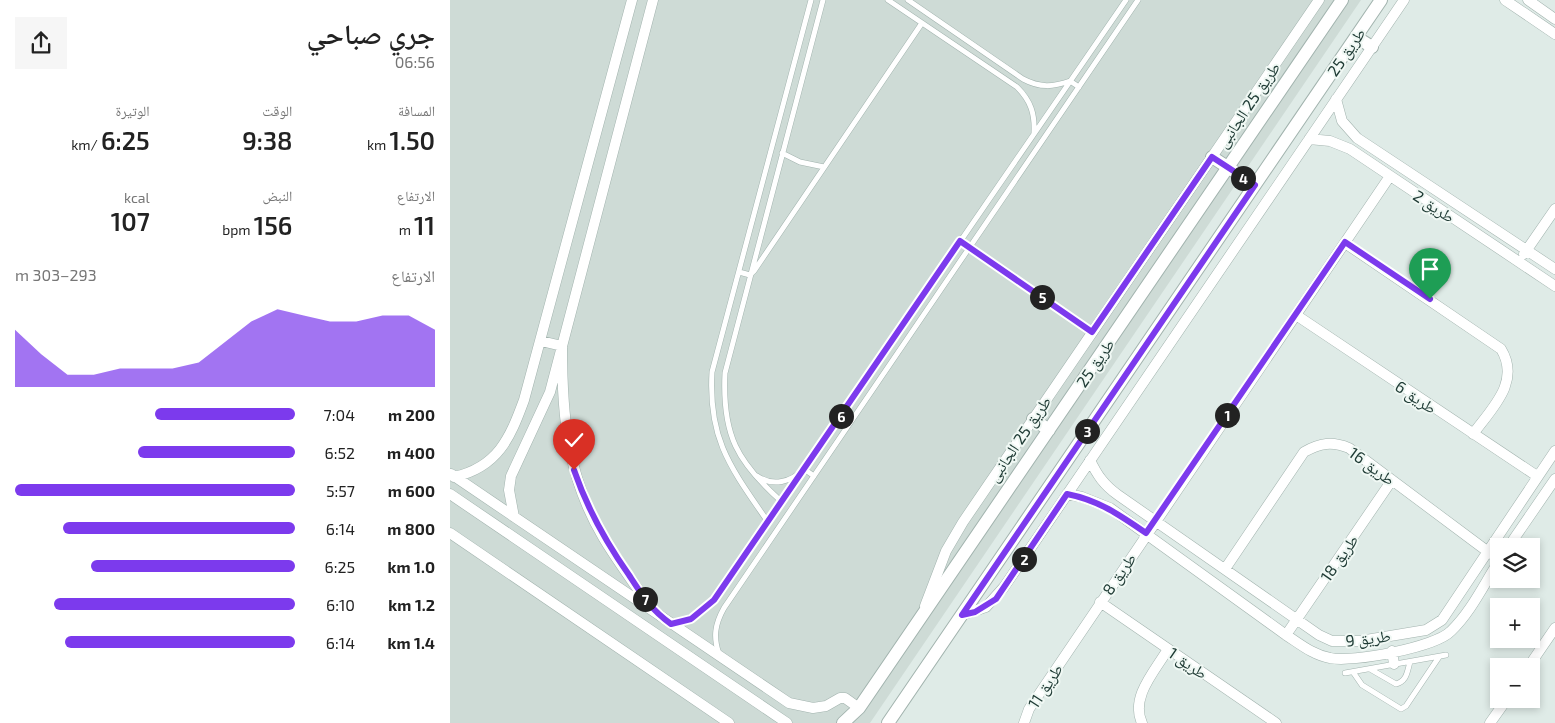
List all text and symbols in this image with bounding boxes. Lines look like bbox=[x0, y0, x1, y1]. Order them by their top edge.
text: جري صباحي bbox=[307, 16, 435, 50]
button: share bbox=[15, 17, 67, 69]
street label: طريق 25 bbox=[1323, 24, 1370, 81]
text: 06:56 bbox=[395, 52, 435, 71]
street label: طريق 25 الجانبى bbox=[1212, 58, 1285, 152]
text: الوتيرة bbox=[116, 102, 150, 119]
text: الوقت bbox=[262, 102, 292, 119]
text: المسافة bbox=[398, 102, 435, 119]
text: 6:25 bbox=[101, 125, 150, 155]
text: 9:38 bbox=[242, 125, 292, 155]
text: 1.50 bbox=[389, 125, 435, 155]
text: /km bbox=[71, 136, 101, 153]
text: km bbox=[367, 136, 389, 153]
pin: 4 bbox=[1230, 166, 1256, 190]
text: 4 bbox=[1239, 170, 1248, 187]
street label: طريق 2 bbox=[1409, 185, 1458, 228]
text: النبض bbox=[262, 187, 292, 204]
text: الارتفاع bbox=[397, 187, 435, 204]
text: kcal bbox=[124, 189, 150, 206]
text: 107 bbox=[111, 206, 150, 236]
text: 156 bbox=[254, 210, 292, 240]
text: 11 bbox=[414, 210, 435, 240]
text: bpm bbox=[222, 221, 254, 238]
text: m bbox=[399, 221, 414, 238]
pin bbox=[1409, 248, 1451, 299]
icon: arrive bbox=[1416, 255, 1444, 283]
text: 293–303 m bbox=[15, 265, 97, 284]
text: الارتفاع bbox=[391, 266, 435, 285]
pin: 5 bbox=[1030, 284, 1054, 310]
text: 5 bbox=[1039, 289, 1046, 306]
street label: طريق 25 bbox=[1072, 335, 1119, 392]
street label: طريق 6 bbox=[1391, 376, 1440, 419]
street label: طريق 25 الجانبى bbox=[983, 392, 1056, 486]
pin: 1 bbox=[1214, 402, 1240, 428]
pin: 6 bbox=[828, 404, 854, 428]
text: 7:04 bbox=[324, 405, 355, 424]
text: 200 m bbox=[388, 405, 435, 424]
text: 1 bbox=[1224, 407, 1231, 424]
text: 6 bbox=[837, 408, 846, 425]
pin: 3 bbox=[1074, 418, 1100, 444]
pin bbox=[553, 419, 595, 470]
text: 3 bbox=[1084, 423, 1091, 440]
icon: check bbox=[560, 426, 588, 454]
text: 6:52 bbox=[325, 443, 355, 462]
text: 400 m bbox=[387, 443, 435, 462]
street label: طريق 16 bbox=[1345, 443, 1399, 490]
text: 5:57 bbox=[326, 481, 355, 500]
text: 600 m bbox=[388, 481, 435, 500]
text: 6:14 bbox=[326, 519, 355, 538]
text: 800 m bbox=[387, 519, 435, 538]
street label: طريق 18 bbox=[1316, 531, 1363, 586]
map controls bbox=[1490, 538, 1540, 708]
button: layers bbox=[1490, 538, 1540, 588]
pin: 2 bbox=[1012, 546, 1036, 572]
street label: طريق 8 bbox=[1098, 549, 1141, 599]
text: 2 bbox=[1020, 551, 1029, 568]
text: 6:25 bbox=[325, 557, 355, 576]
text: 1.0 km bbox=[388, 557, 435, 576]
pin: 7 bbox=[632, 586, 658, 612]
text: 7 bbox=[642, 591, 649, 608]
text: 6:10 bbox=[326, 595, 355, 614]
text: 1.2 km bbox=[388, 595, 435, 614]
button: + bbox=[1490, 598, 1540, 648]
street label: طريق 9 bbox=[1344, 625, 1392, 652]
text: 6:14 bbox=[326, 633, 355, 652]
text: 1.4 km bbox=[388, 633, 435, 652]
street label: طريق 1 bbox=[1164, 643, 1211, 684]
button: − bbox=[1490, 658, 1540, 708]
street label: طريق 11 bbox=[1023, 660, 1068, 713]

